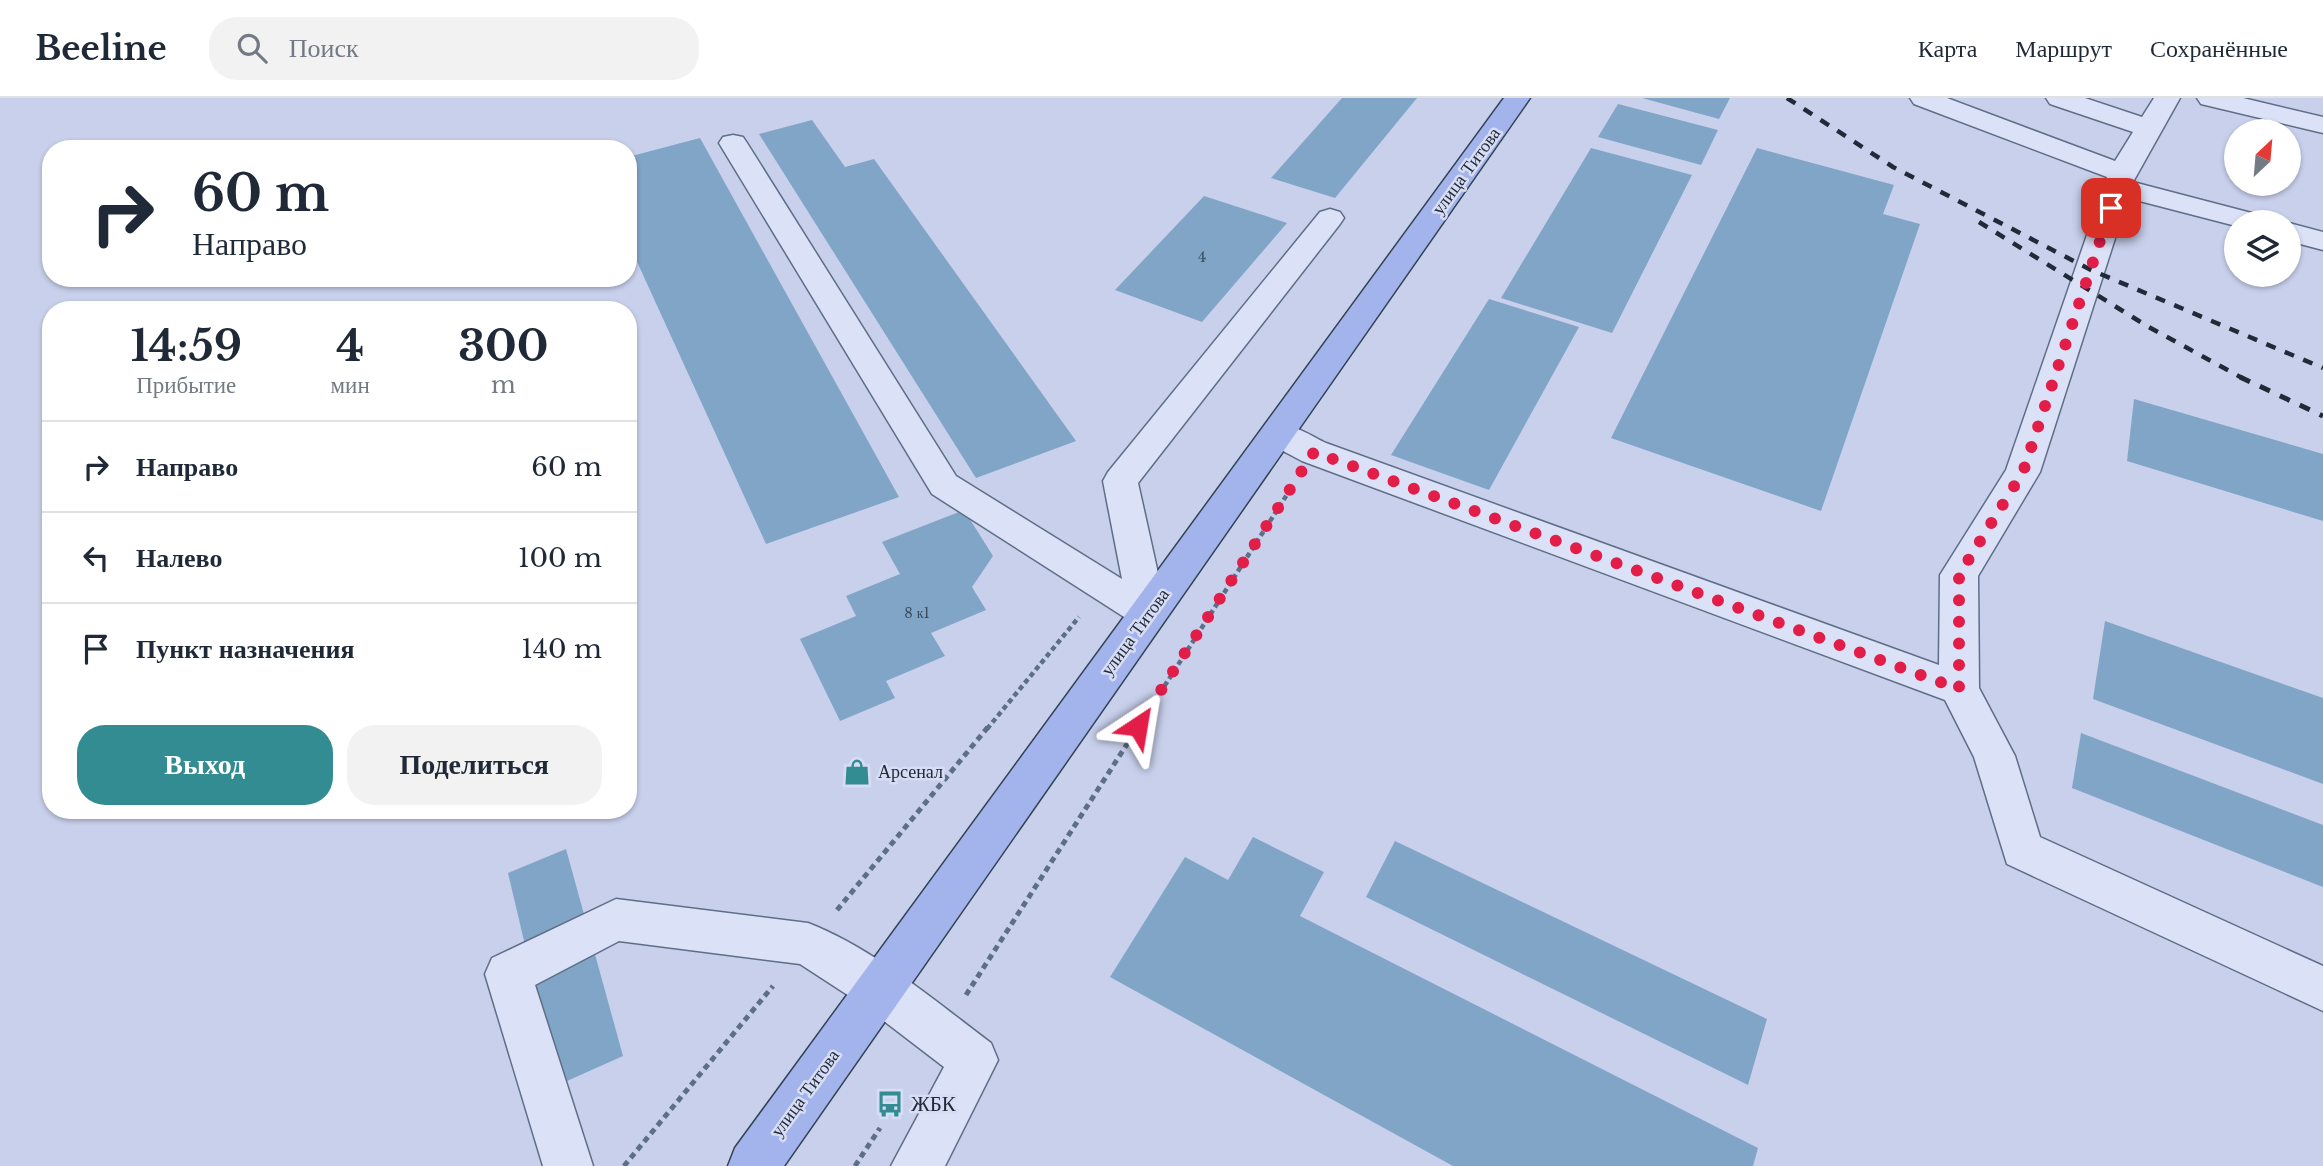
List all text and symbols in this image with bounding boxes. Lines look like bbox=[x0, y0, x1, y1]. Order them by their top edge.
search box bbox=[209, 17, 699, 80]
text: Beeline bbox=[35, 28, 167, 69]
icon: search bbox=[233, 29, 271, 67]
text: Поиск bbox=[289, 32, 359, 64]
text: Карта bbox=[1918, 34, 1977, 63]
text: Маршрут bbox=[2015, 34, 2112, 63]
text: Сохранённые bbox=[2150, 34, 2288, 63]
north arrow bbox=[2224, 119, 2301, 196]
map controls bbox=[2224, 119, 2301, 287]
street label: улица Титова bbox=[1427, 123, 1505, 219]
text: 60 m bbox=[192, 163, 329, 224]
icon: right bbox=[77, 168, 168, 259]
pin bbox=[2081, 178, 2141, 238]
icon: arrive bbox=[2092, 189, 2130, 227]
button: layers bbox=[2224, 210, 2301, 287]
text: Направо bbox=[192, 224, 307, 264]
house number: 4 bbox=[1198, 248, 1206, 266]
text: 14:59 bbox=[131, 320, 242, 372]
text: 4 bbox=[336, 320, 364, 372]
text: 300 bbox=[458, 320, 548, 372]
text: Прибытие bbox=[136, 371, 236, 399]
text: мин bbox=[331, 371, 370, 399]
text: m bbox=[491, 371, 516, 399]
icon: right bbox=[77, 448, 115, 486]
text: Направо bbox=[136, 451, 238, 483]
text: 60 m bbox=[531, 451, 602, 483]
icon: left bbox=[77, 539, 115, 577]
text: Налево bbox=[136, 542, 222, 574]
text: 100 m bbox=[518, 542, 602, 574]
street label: улица Титова bbox=[1096, 584, 1174, 680]
house number: 8 к1 bbox=[904, 604, 930, 622]
icon: arrive bbox=[77, 630, 115, 668]
text: Пункт назначения bbox=[136, 633, 354, 665]
text: 140 m bbox=[521, 633, 602, 665]
position arrow bbox=[1101, 689, 1175, 763]
button: Выход bbox=[77, 725, 333, 805]
button: Поделиться bbox=[347, 725, 602, 805]
shop icon: Арсенал bbox=[842, 757, 872, 787]
place label: Арсенал bbox=[878, 761, 943, 783]
street label: улица Титова bbox=[766, 1045, 844, 1141]
bus stop icon: ЖБК bbox=[875, 1089, 905, 1119]
place label: ЖБК bbox=[911, 1091, 957, 1117]

